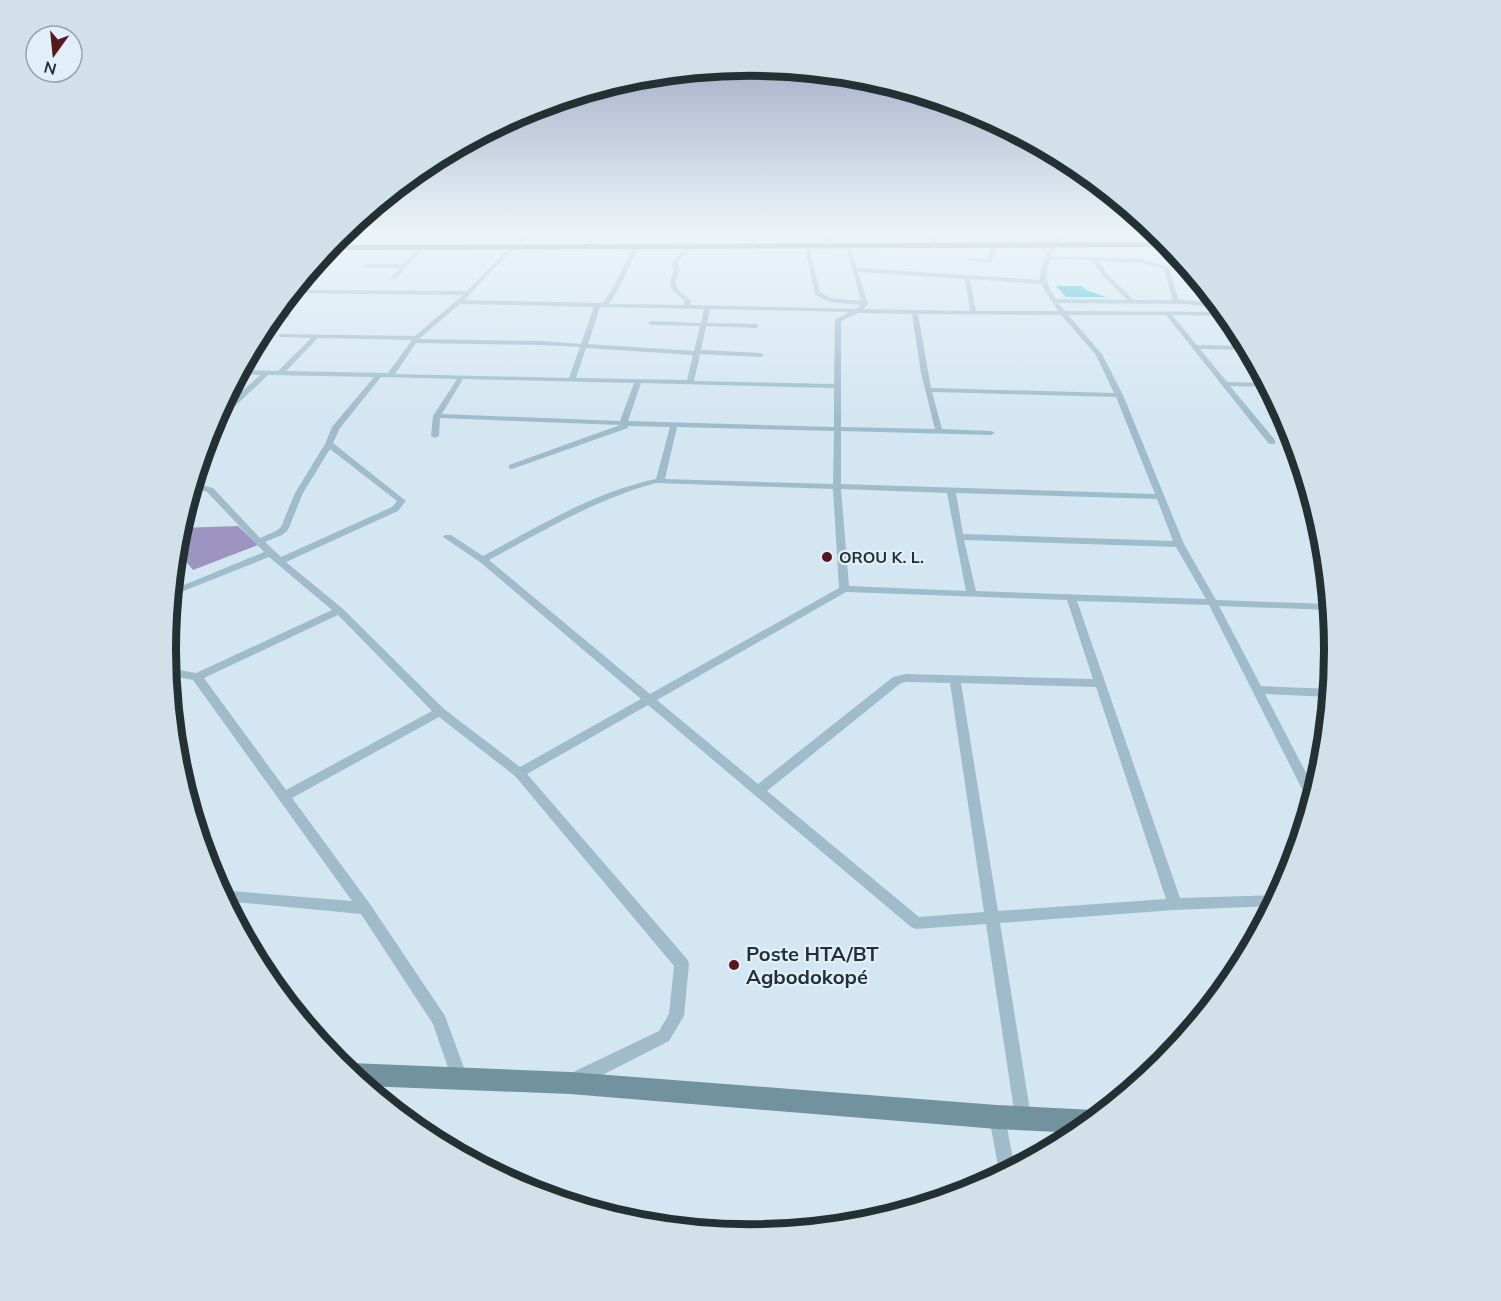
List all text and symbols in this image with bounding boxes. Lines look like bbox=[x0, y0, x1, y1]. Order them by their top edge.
north arrow bbox=[24, 24, 84, 84]
text: N bbox=[42, 57, 59, 80]
place label: OROU K. L. bbox=[839, 547, 924, 567]
marker: OROU K. L. bbox=[820, 550, 834, 564]
place label: Poste HTA/BT Agbodokopé bbox=[746, 941, 879, 989]
marker: Poste HTA/BT Agbodokopé bbox=[727, 958, 741, 972]

